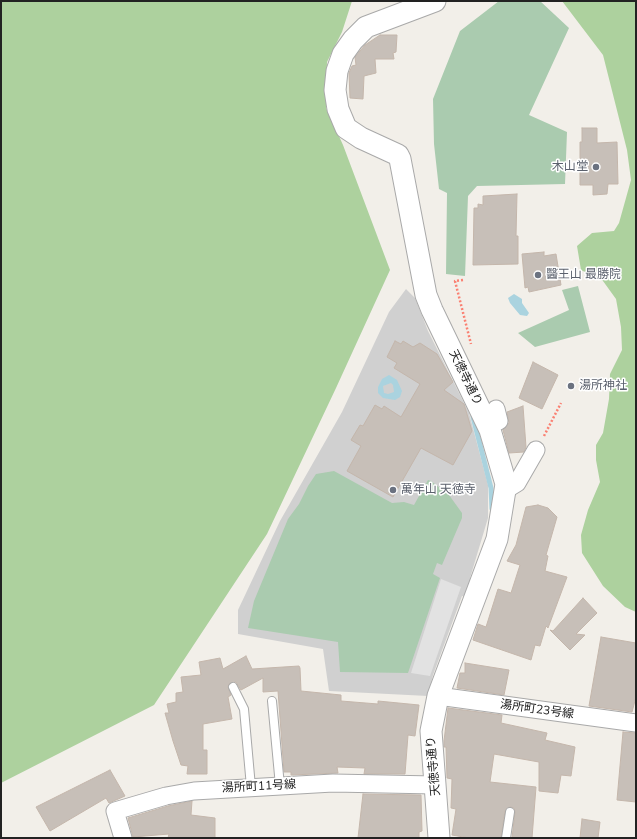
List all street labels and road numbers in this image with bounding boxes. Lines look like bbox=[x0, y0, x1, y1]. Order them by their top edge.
street label: 天徳寺通り bbox=[445, 348, 485, 408]
street label: 湯所町23号線 bbox=[499, 698, 575, 722]
street label: 天徳寺通り bbox=[424, 735, 444, 797]
street label: 湯所町11号線 bbox=[221, 778, 297, 796]

